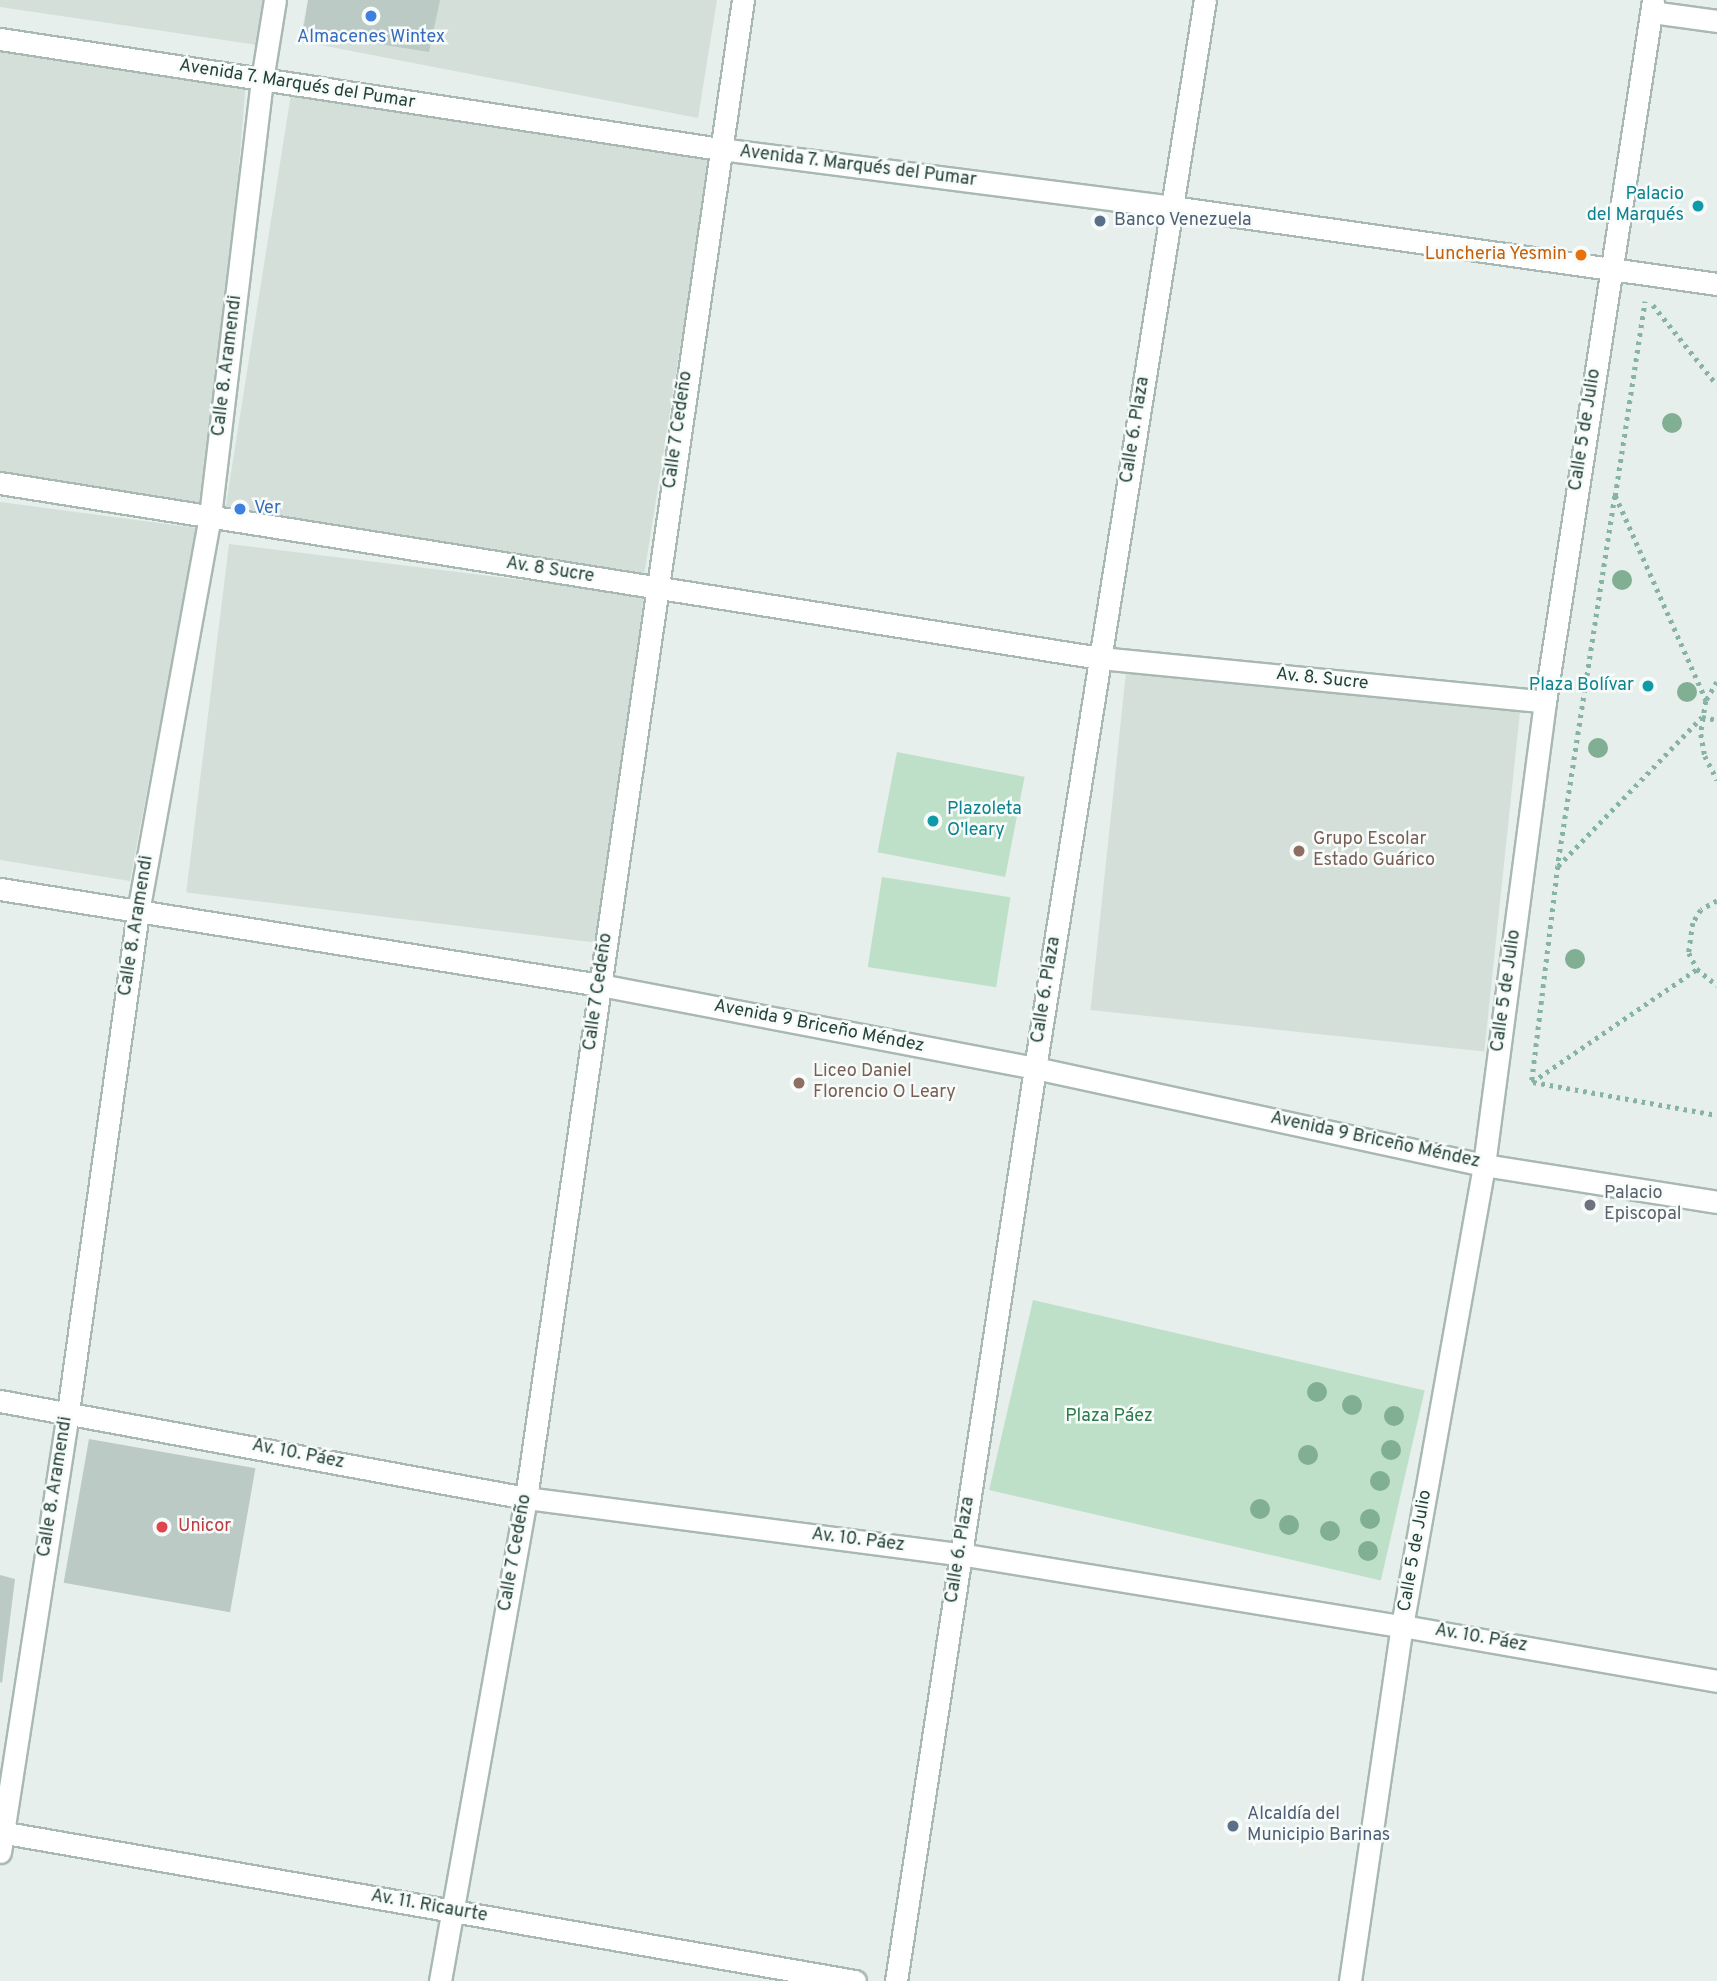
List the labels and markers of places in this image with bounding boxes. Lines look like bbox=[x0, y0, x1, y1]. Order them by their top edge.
marker: Almacenes Wintex bbox=[363, 8, 379, 24]
place label: Almacenes Wintex bbox=[297, 27, 445, 49]
place label: Palacio del Marqués bbox=[1587, 185, 1684, 228]
marker: Palacio del Marqués bbox=[1690, 198, 1706, 214]
place label: Banco Venezuela bbox=[1114, 210, 1252, 232]
marker: Banco Venezuela bbox=[1092, 213, 1108, 229]
place label: Luncheria Yesmin bbox=[1424, 244, 1567, 266]
marker: Luncheria Yesmin bbox=[1573, 247, 1589, 263]
place label: Ver bbox=[254, 498, 281, 520]
marker: Ver bbox=[232, 501, 248, 517]
place label: Plaza Bolívar bbox=[1529, 675, 1634, 697]
marker: Plaza Bolívar bbox=[1640, 678, 1656, 694]
place label: Plazoleta O'leary bbox=[947, 800, 1022, 842]
marker: Plazoleta O'leary bbox=[925, 813, 941, 829]
place label: Grupo Escolar Estado Guárico bbox=[1313, 830, 1435, 872]
marker: Grupo Escolar Estado Guárico bbox=[1291, 843, 1307, 859]
place label: Liceo Daniel Florencio O Leary bbox=[813, 1062, 956, 1104]
marker: Liceo Daniel Florencio O Leary bbox=[791, 1075, 807, 1091]
place label: Palacio Episcopal bbox=[1604, 1184, 1681, 1226]
marker: Palacio Episcopal bbox=[1582, 1197, 1598, 1213]
place label: Unicor bbox=[178, 1516, 231, 1538]
marker: Unicor bbox=[152, 1517, 172, 1537]
place label: Alcaldía del Municipio Barinas bbox=[1247, 1805, 1390, 1848]
marker: Alcaldía del Municipio Barinas bbox=[1225, 1818, 1241, 1834]

